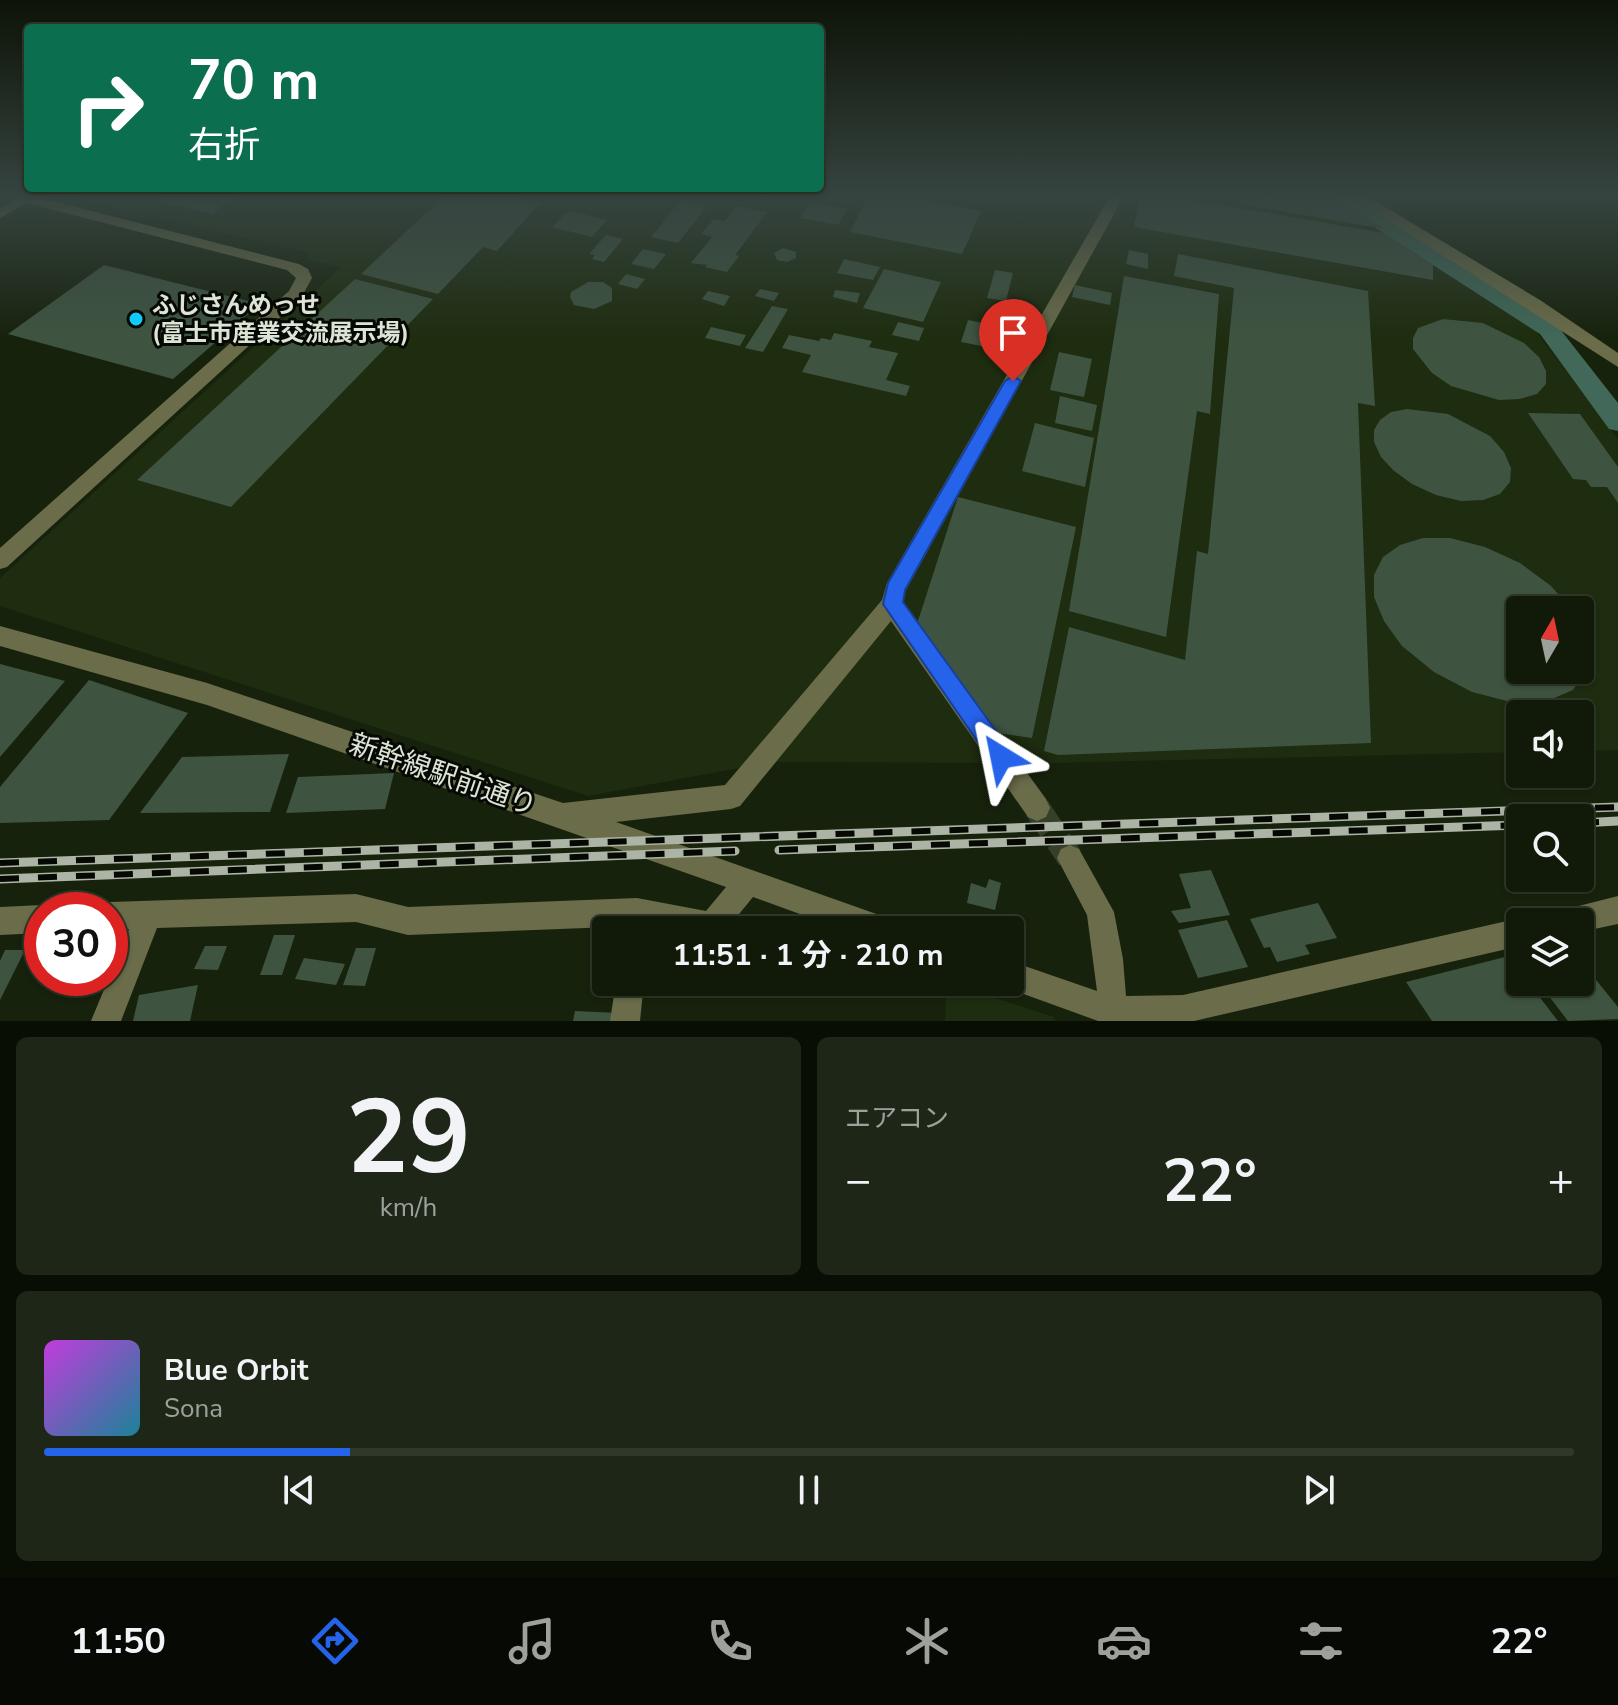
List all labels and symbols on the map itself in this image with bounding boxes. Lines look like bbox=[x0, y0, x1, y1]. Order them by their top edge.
place label: ふじさんめっせ (富士市産業交流展示場) bbox=[152, 289, 409, 349]
pin bbox=[979, 299, 1047, 381]
marker: ふじさんめっせ (富士市産業交流展示場) bbox=[127, 310, 145, 328]
north arrow bbox=[1506, 596, 1594, 684]
position arrow bbox=[959, 715, 1043, 799]
street label: 新幹線駅前通り bbox=[344, 725, 542, 825]
speed limit sign: 30 bbox=[24, 892, 128, 996]

